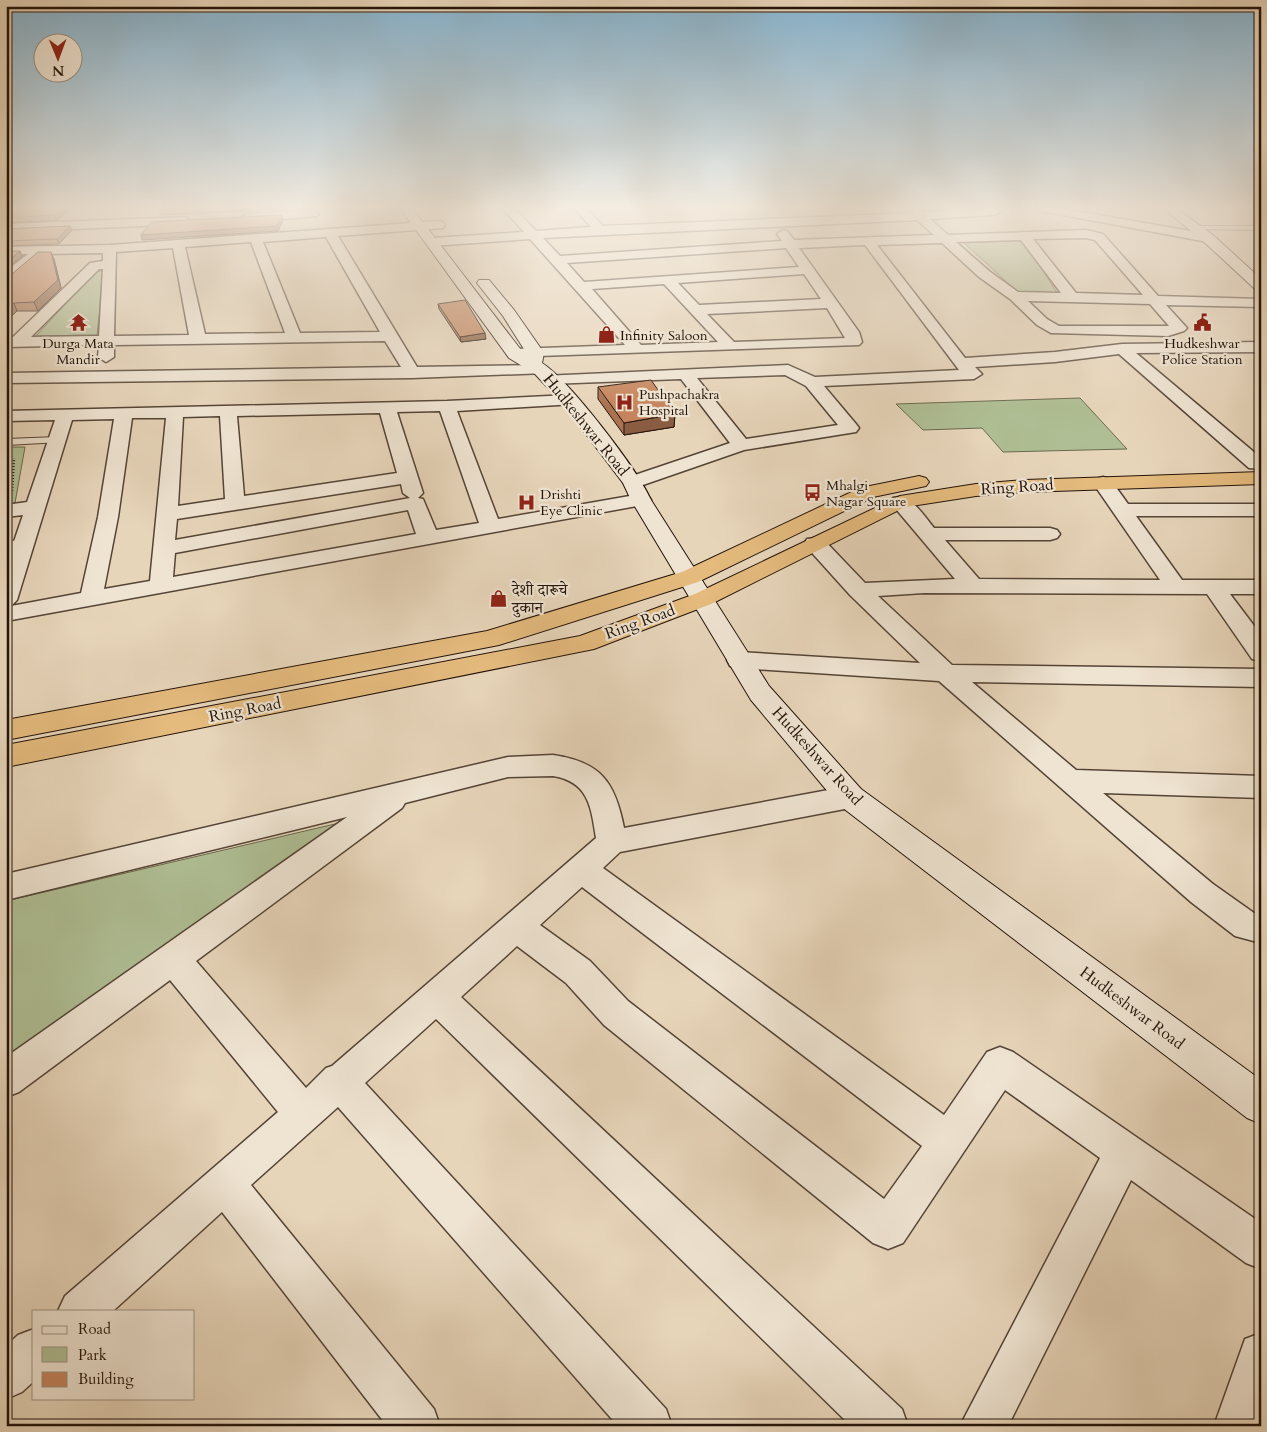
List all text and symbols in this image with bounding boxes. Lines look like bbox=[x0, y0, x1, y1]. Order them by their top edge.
north arrow bbox=[32, 32, 82, 82]
text: N bbox=[52, 61, 64, 80]
temple icon: Durga Mata Mandir bbox=[68, 313, 88, 333]
public building icon: Hudkeshwar Police Station bbox=[1192, 313, 1212, 333]
shop icon: Infinity Saloon bbox=[596, 325, 616, 345]
place label: Infinity Saloon bbox=[620, 326, 708, 345]
place label: Durga Mata Mandir bbox=[42, 334, 114, 369]
place label: Hudkeshwar Police Station bbox=[1161, 334, 1243, 369]
street label: Hudkeshwar Road bbox=[538, 369, 634, 481]
place label: Pushpachakra Hospital bbox=[639, 385, 720, 420]
hospital icon: Pushpachakra Hospital bbox=[615, 392, 635, 412]
street label: Ring Road bbox=[980, 473, 1055, 501]
place label: Mhalgi Nagar Square bbox=[826, 476, 906, 511]
bus stop icon: Mhalgi Nagar Square bbox=[802, 483, 822, 503]
place label: Drishti Eye Clinic bbox=[540, 485, 603, 520]
hospital icon: Drishti Eye Clinic bbox=[516, 492, 536, 512]
place label: देशी दारूचे दुकान bbox=[511, 579, 568, 619]
shop icon: देशी दारूचे दुकान bbox=[488, 589, 508, 609]
street label: Ring Road bbox=[602, 599, 679, 645]
street label: Ring Road bbox=[207, 692, 283, 728]
street label: Hudkeshwar Road bbox=[767, 702, 868, 810]
street label: Hudkeshwar Road bbox=[1075, 961, 1189, 1055]
legend bbox=[32, 1310, 195, 1400]
text: Road bbox=[78, 1319, 111, 1339]
text: Park bbox=[78, 1345, 107, 1365]
text: Building bbox=[78, 1369, 134, 1389]

